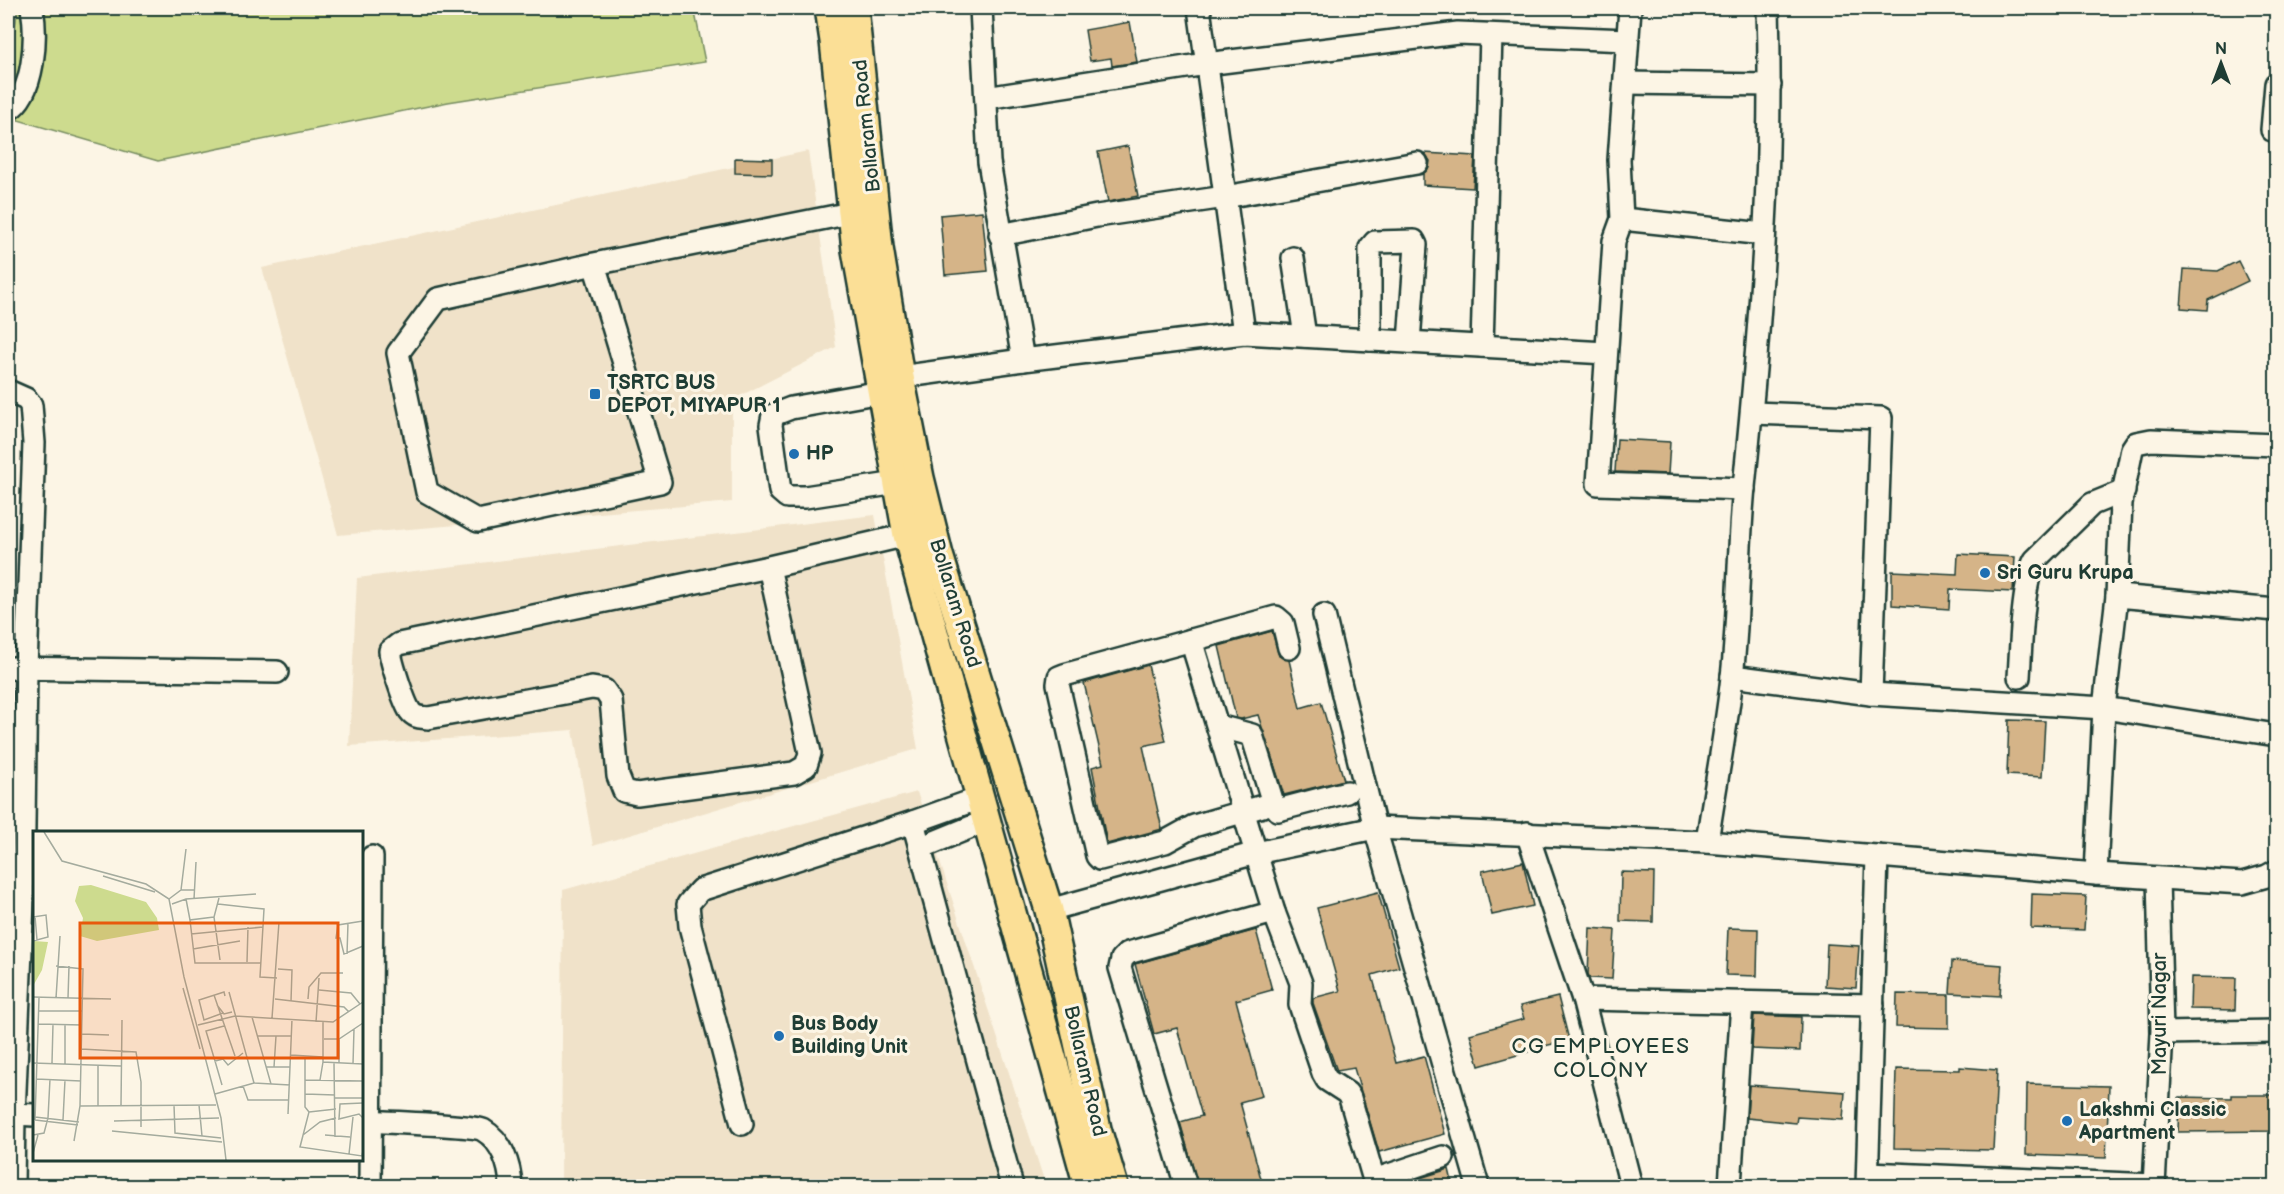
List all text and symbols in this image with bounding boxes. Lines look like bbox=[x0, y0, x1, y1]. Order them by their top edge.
north arrow bbox=[2191, 33, 2251, 93]
text: N bbox=[2215, 40, 2227, 59]
street label: Bollaram Road bbox=[848, 58, 886, 194]
place label: TSRTC BUS DEPOT, MIYAPUR 1 bbox=[607, 371, 781, 418]
marker: TSRTC BUS DEPOT, MIYAPUR 1 bbox=[588, 387, 602, 401]
place label: HP bbox=[806, 442, 834, 466]
marker: HP bbox=[787, 447, 801, 461]
street label: Bollaram Road bbox=[924, 536, 986, 670]
place label: Sri Guru Krupa bbox=[1997, 561, 2134, 585]
marker: Sri Guru Krupa bbox=[1978, 566, 1992, 580]
inset map bbox=[33, 831, 363, 1161]
street label: Mayuri Nagar bbox=[2148, 952, 2172, 1075]
street label: Bollaram Road bbox=[1058, 1003, 1112, 1139]
place label: Bus Body Building Unit bbox=[791, 1012, 908, 1059]
marker: Bus Body Building Unit bbox=[772, 1029, 786, 1043]
district label: CG EMPLOYEES COLONY bbox=[1512, 1034, 1690, 1083]
place label: Lakshmi Classic Apartment bbox=[2078, 1098, 2227, 1145]
marker: Lakshmi Classic Apartment bbox=[2060, 1114, 2074, 1128]

